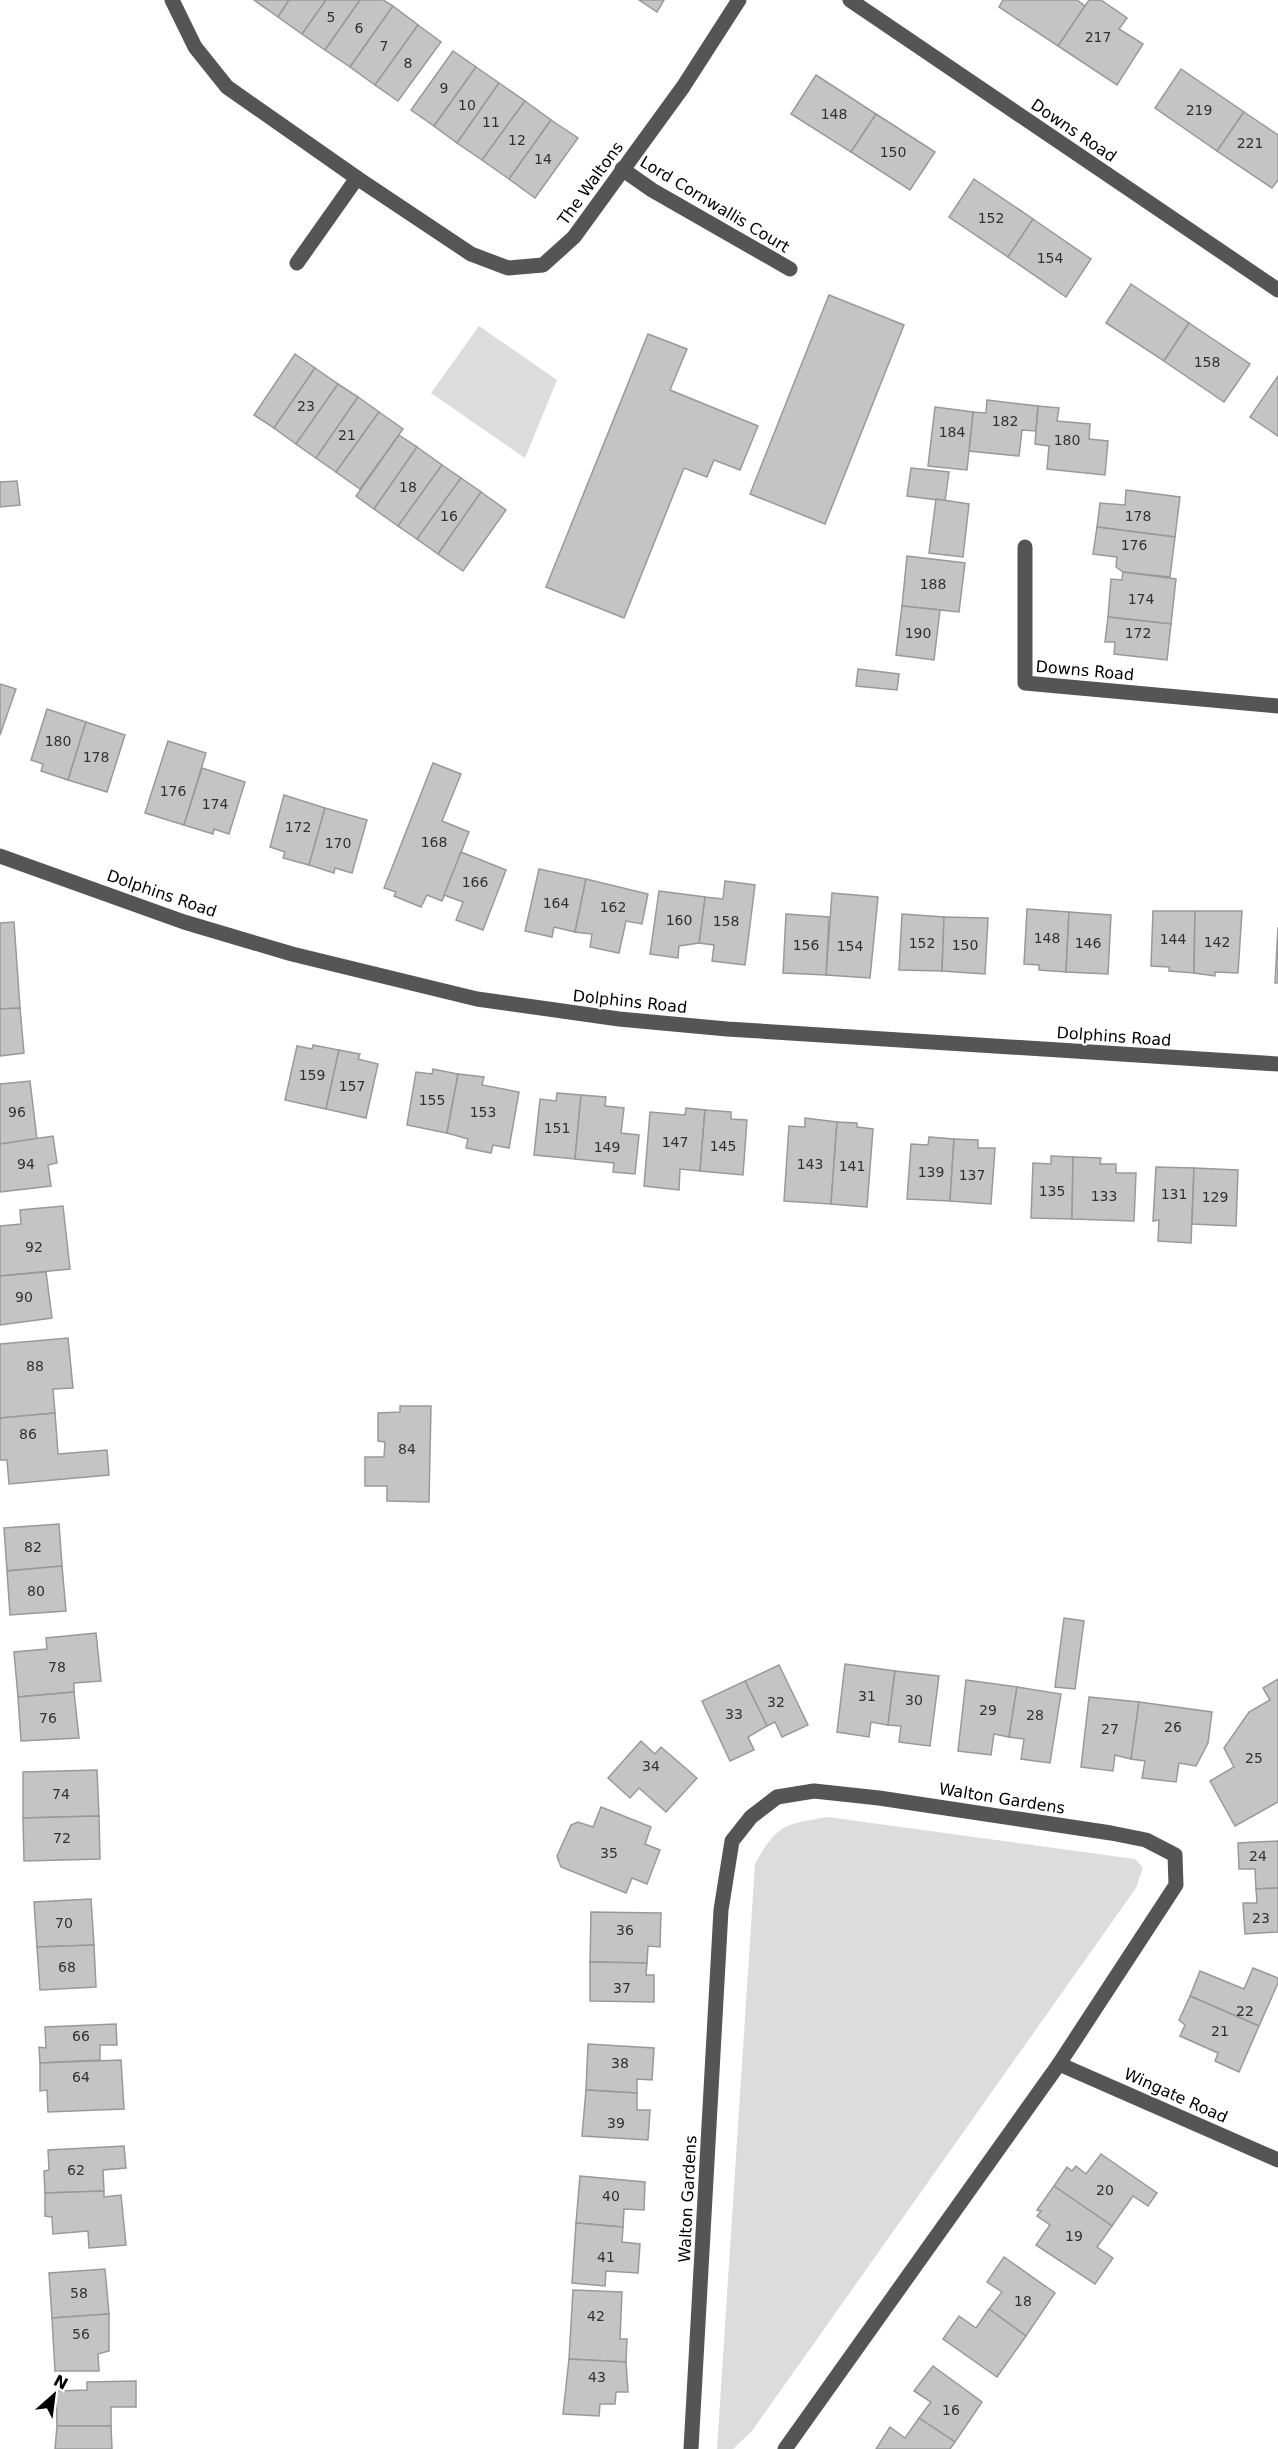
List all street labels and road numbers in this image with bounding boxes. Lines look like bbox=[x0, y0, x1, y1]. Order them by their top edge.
street label: Downs Road bbox=[1027, 95, 1120, 166]
street label: The Waltons bbox=[553, 138, 627, 230]
street label: Lord Cornwallis Court bbox=[637, 152, 793, 257]
street label: Downs Road bbox=[1035, 657, 1135, 684]
street label: Dolphins Road bbox=[104, 866, 219, 921]
street label: Dolphins Road bbox=[572, 986, 688, 1017]
street label: Dolphins Road bbox=[1056, 1023, 1172, 1050]
street label: Walton Gardens bbox=[938, 1779, 1066, 1818]
street label: Wingate Road bbox=[1121, 2064, 1231, 2127]
street label: Walton Gardens bbox=[675, 2135, 700, 2263]

